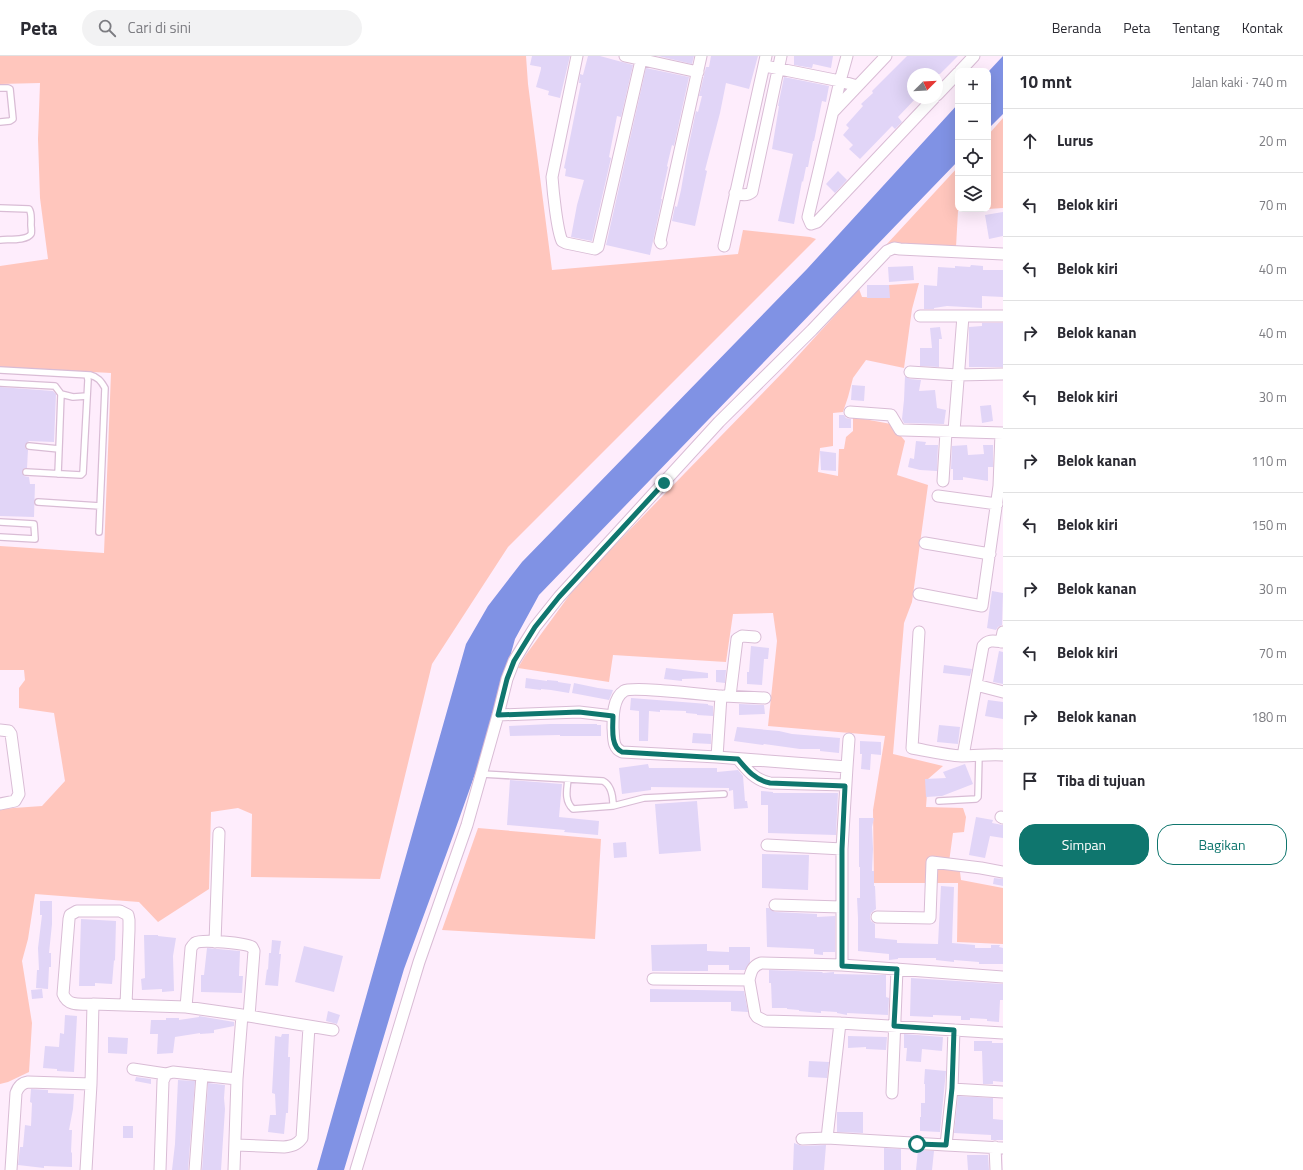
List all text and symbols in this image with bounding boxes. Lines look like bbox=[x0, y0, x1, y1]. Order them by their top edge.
search box bbox=[82, 10, 362, 46]
text: Peta bbox=[20, 13, 58, 42]
text: Cari di sini bbox=[128, 16, 191, 39]
icon: search bbox=[96, 17, 118, 39]
text: Beranda bbox=[1052, 17, 1101, 38]
text: Peta bbox=[1123, 17, 1150, 38]
text: Tentang bbox=[1172, 17, 1220, 38]
text: Kontak bbox=[1242, 17, 1283, 38]
north arrow bbox=[907, 68, 943, 104]
map controls bbox=[955, 68, 991, 212]
button: + bbox=[955, 68, 991, 104]
text: 10 mnt bbox=[1019, 69, 1072, 95]
text: Jalan kaki · 740 m bbox=[1191, 72, 1287, 92]
button: − bbox=[955, 104, 991, 140]
text: Lurus bbox=[1057, 129, 1093, 152]
icon: ahead bbox=[1019, 130, 1041, 152]
text: 20 m bbox=[1259, 131, 1287, 151]
button: locate bbox=[955, 140, 991, 176]
button: layers bbox=[955, 176, 991, 212]
text: Belok kiri bbox=[1057, 193, 1118, 216]
icon: left bbox=[1019, 194, 1041, 216]
text: 70 m bbox=[1259, 195, 1287, 215]
text: Belok kiri bbox=[1057, 257, 1118, 280]
icon: left bbox=[1019, 258, 1041, 280]
text: 40 m bbox=[1259, 259, 1287, 279]
text: Belok kanan bbox=[1057, 321, 1137, 344]
icon: right bbox=[1019, 322, 1041, 344]
text: 40 m bbox=[1259, 323, 1287, 343]
text: Belok kiri bbox=[1057, 385, 1118, 408]
icon: left bbox=[1019, 386, 1041, 408]
text: 30 m bbox=[1259, 387, 1287, 407]
text: Belok kanan bbox=[1057, 449, 1137, 472]
icon: right bbox=[1019, 450, 1041, 472]
text: 110 m bbox=[1251, 451, 1287, 471]
route end bbox=[655, 474, 673, 492]
text: Belok kiri bbox=[1057, 513, 1118, 536]
icon: left bbox=[1019, 514, 1041, 536]
text: 150 m bbox=[1251, 515, 1287, 535]
text: Belok kanan bbox=[1057, 577, 1137, 600]
icon: right bbox=[1019, 578, 1041, 600]
text: 30 m bbox=[1259, 579, 1287, 599]
text: Belok kiri bbox=[1057, 641, 1118, 664]
icon: left bbox=[1019, 642, 1041, 664]
text: 70 m bbox=[1259, 643, 1287, 663]
text: Belok kanan bbox=[1057, 705, 1137, 728]
icon: right bbox=[1019, 706, 1041, 728]
text: 180 m bbox=[1251, 707, 1287, 727]
text: Tiba di tujuan bbox=[1057, 769, 1145, 792]
icon: arrive bbox=[1019, 770, 1041, 792]
button: Simpan bbox=[1019, 824, 1149, 865]
button: Bagikan bbox=[1157, 824, 1287, 865]
route start bbox=[908, 1135, 926, 1153]

